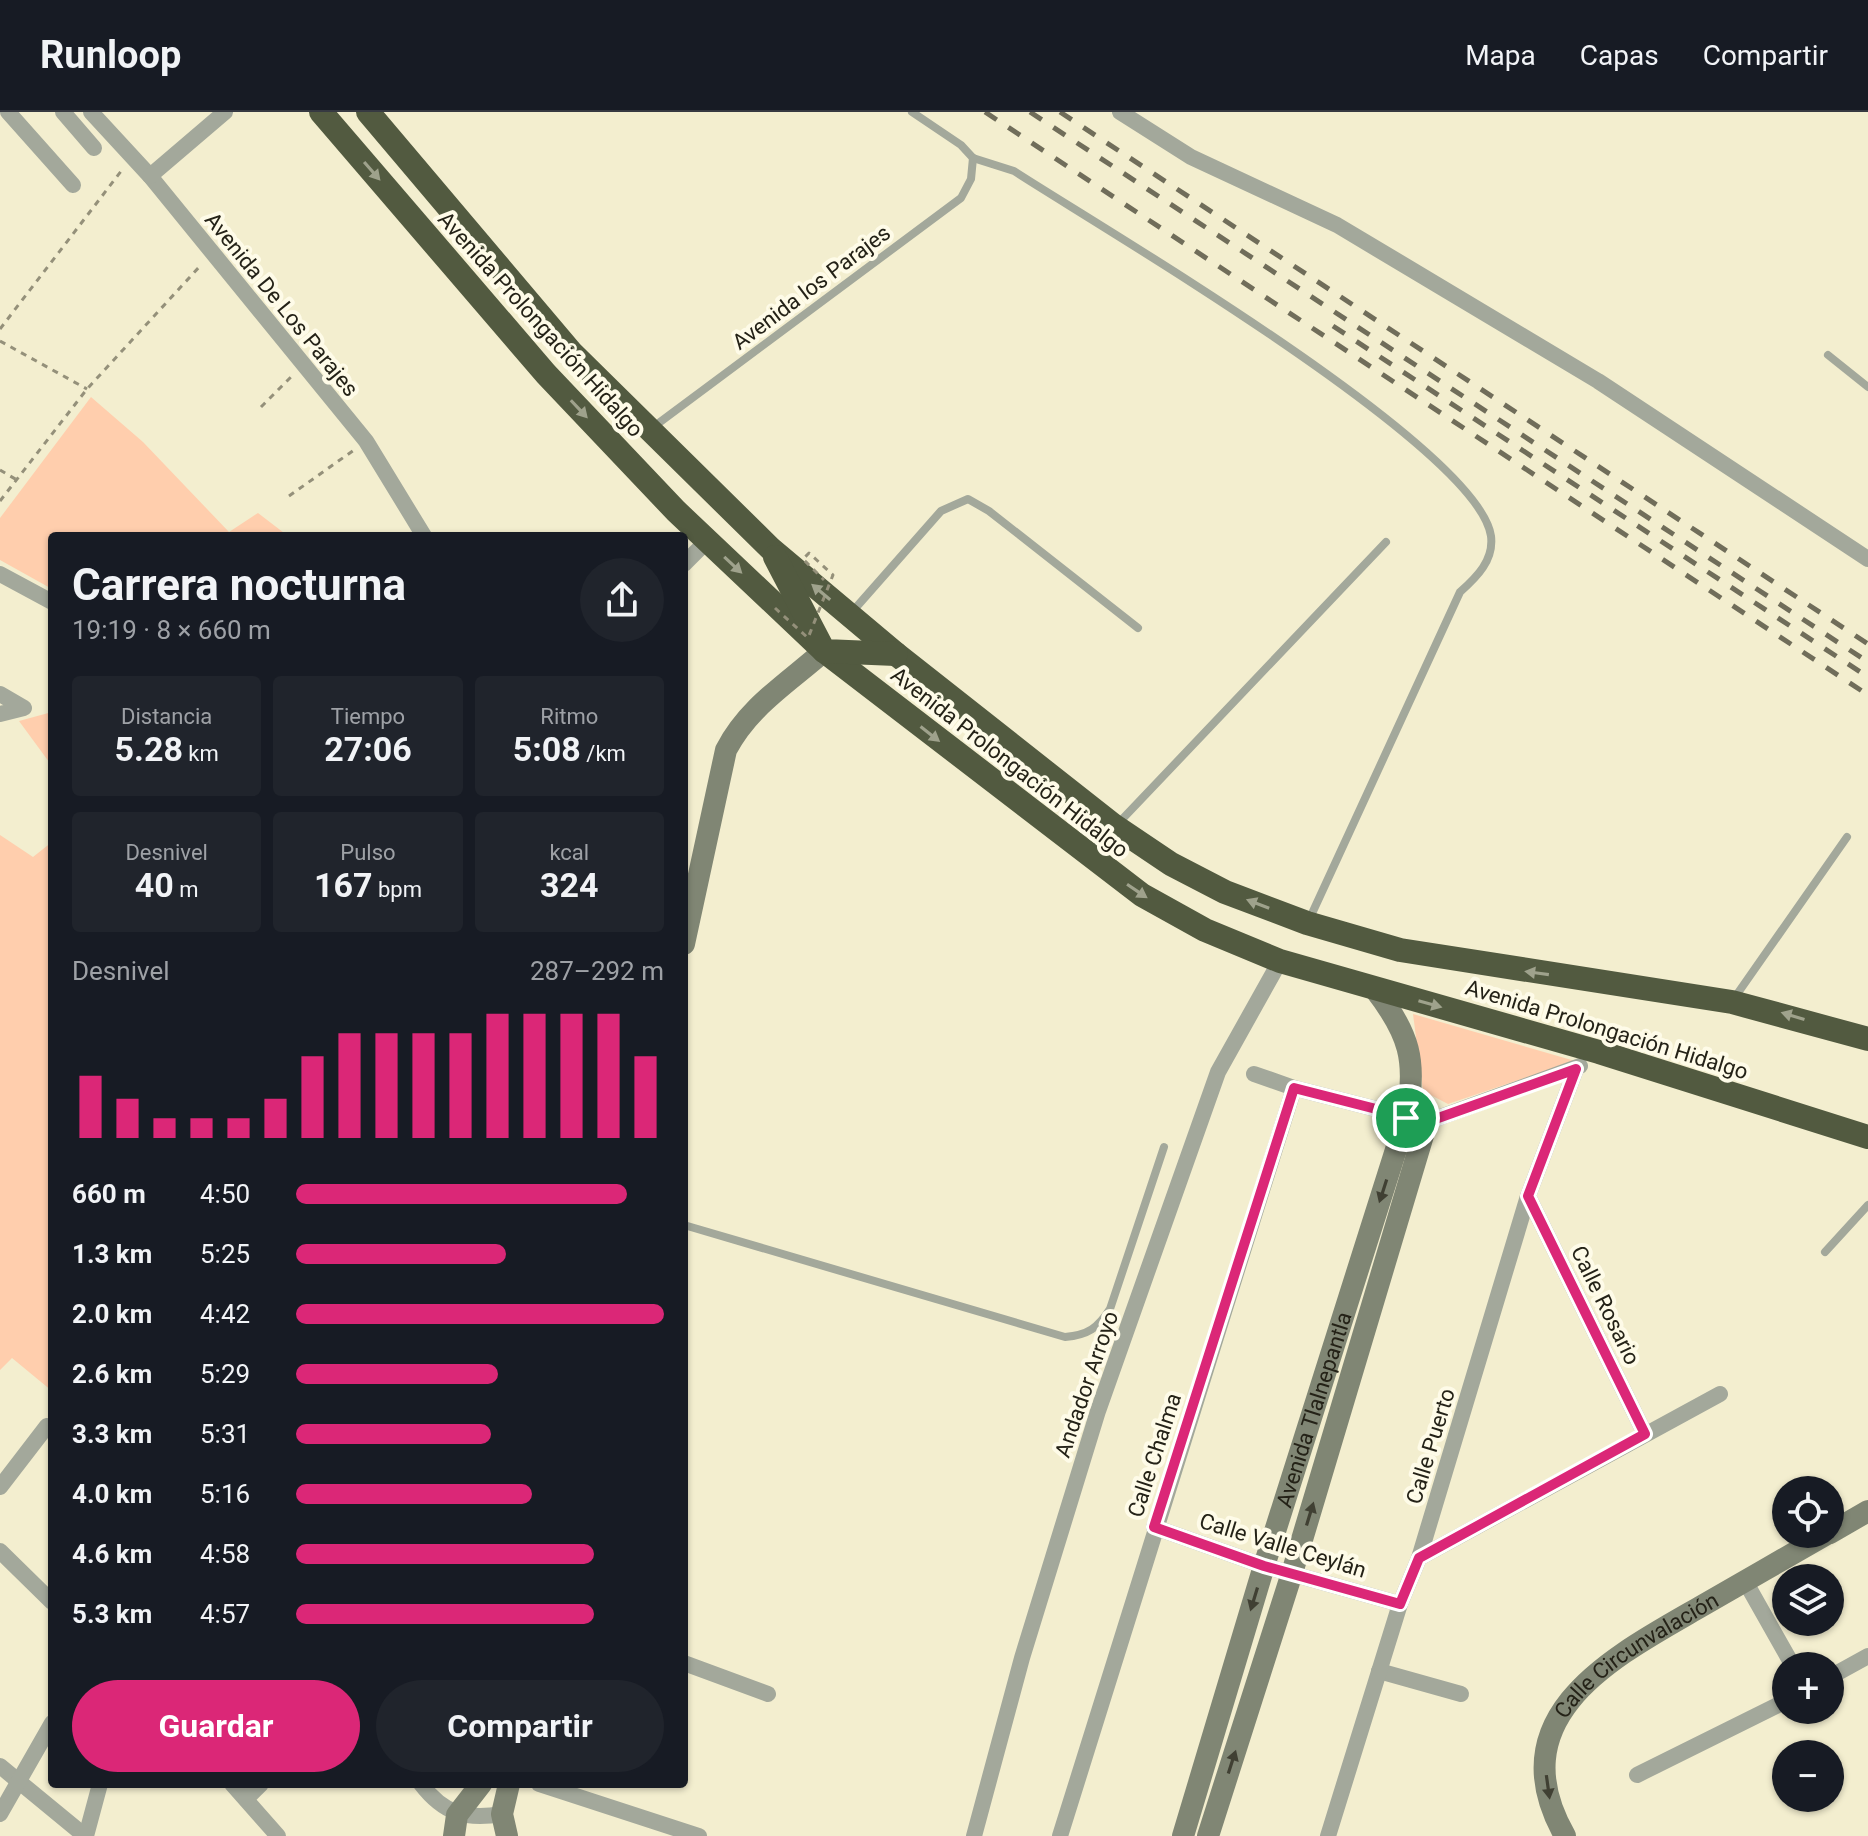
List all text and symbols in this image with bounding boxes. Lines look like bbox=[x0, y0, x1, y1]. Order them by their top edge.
text: Runloop bbox=[40, 33, 181, 77]
text: Mapa bbox=[1465, 39, 1536, 72]
text: Capas bbox=[1580, 39, 1659, 72]
text: Compartir bbox=[1703, 39, 1828, 72]
one-way arrow bbox=[362, 162, 380, 181]
street label: Avenida De Los Parajes bbox=[200, 207, 363, 401]
street label: Avenida Prolongación Hidalgo bbox=[433, 207, 648, 442]
street label: Avenida los Parajes bbox=[727, 220, 895, 355]
one-way arrow bbox=[570, 399, 588, 418]
one-way arrow bbox=[723, 555, 742, 573]
button: share bbox=[580, 558, 664, 642]
text: Carrera nocturna bbox=[72, 559, 406, 611]
one-way arrow bbox=[811, 584, 831, 601]
text: 19:19 · 8 × 660 m bbox=[72, 615, 271, 645]
street label: Avenida Prolongación Hidalgo bbox=[886, 662, 1133, 863]
text: Distancia bbox=[121, 704, 212, 729]
text: Tiempo bbox=[331, 704, 405, 729]
text: Ritmo bbox=[540, 704, 598, 729]
one-way arrow bbox=[920, 725, 940, 741]
text: 5.28 bbox=[115, 729, 183, 769]
text: 27:06 bbox=[324, 729, 412, 769]
text: 5:08 bbox=[513, 729, 581, 769]
text: km bbox=[183, 741, 219, 766]
text: /km bbox=[581, 741, 626, 766]
text: Desnivel bbox=[125, 840, 208, 865]
text: Pulso bbox=[340, 840, 396, 865]
text: kcal bbox=[549, 840, 589, 865]
text: 40 bbox=[135, 865, 174, 905]
text: 167 bbox=[314, 865, 373, 905]
text: 324 bbox=[540, 865, 599, 905]
text: m bbox=[174, 877, 199, 902]
text: bpm bbox=[373, 877, 422, 902]
one-way arrow bbox=[1126, 883, 1147, 898]
one-way arrow bbox=[1246, 897, 1270, 910]
text: Desnivel bbox=[72, 956, 170, 986]
text: 287–292 m bbox=[530, 956, 664, 986]
one-way arrow bbox=[1524, 966, 1549, 979]
street label: Avenida Prolongación Hidalgo bbox=[1463, 975, 1751, 1084]
one-way arrow bbox=[1419, 998, 1443, 1011]
one-way arrow bbox=[1781, 1009, 1805, 1022]
pin bbox=[1372, 1084, 1440, 1152]
icon: arrive bbox=[1384, 1096, 1428, 1140]
text: 660 m bbox=[72, 1179, 146, 1209]
text: 4:50 bbox=[200, 1179, 250, 1209]
one-way arrow bbox=[1376, 1180, 1389, 1204]
text: 1.3 km bbox=[72, 1239, 152, 1269]
text: 5:25 bbox=[200, 1239, 250, 1269]
street label: Calle Rosario bbox=[1566, 1242, 1645, 1369]
text: 2.0 km bbox=[72, 1299, 152, 1329]
text: 4:42 bbox=[200, 1299, 250, 1329]
street label: Andador Arroyo bbox=[1050, 1308, 1123, 1461]
street label: Avenida Tlalnepantla bbox=[1271, 1309, 1357, 1511]
text: 2.6 km bbox=[72, 1359, 152, 1389]
text: 5:29 bbox=[200, 1359, 250, 1389]
street label: Calle Puerto bbox=[1401, 1385, 1460, 1507]
street label: Calle Chalma bbox=[1123, 1390, 1186, 1520]
text: 3.3 km bbox=[72, 1419, 152, 1449]
text: 5:31 bbox=[200, 1419, 250, 1449]
map controls bbox=[1772, 1476, 1844, 1812]
button: locate bbox=[1772, 1476, 1844, 1548]
text: 4.0 km bbox=[72, 1479, 152, 1509]
text: 5:16 bbox=[200, 1479, 250, 1509]
one-way arrow bbox=[1304, 1501, 1317, 1525]
street label: Calle Valle Ceylán bbox=[1196, 1508, 1369, 1583]
text: 4.6 km bbox=[72, 1539, 152, 1569]
text: 4:58 bbox=[200, 1539, 250, 1569]
button: layers bbox=[1772, 1564, 1844, 1636]
street label: Calle Circunvalación bbox=[1549, 1587, 1723, 1723]
one-way arrow bbox=[1247, 1588, 1260, 1612]
text: 5.3 km bbox=[72, 1599, 152, 1629]
text: 4:57 bbox=[200, 1599, 250, 1629]
button: + bbox=[1772, 1652, 1844, 1724]
button: Guardar bbox=[72, 1680, 360, 1772]
button: Compartir bbox=[376, 1680, 664, 1772]
button: − bbox=[1772, 1740, 1844, 1812]
one-way arrow bbox=[1226, 1749, 1239, 1773]
one-way arrow bbox=[1542, 1775, 1555, 1800]

